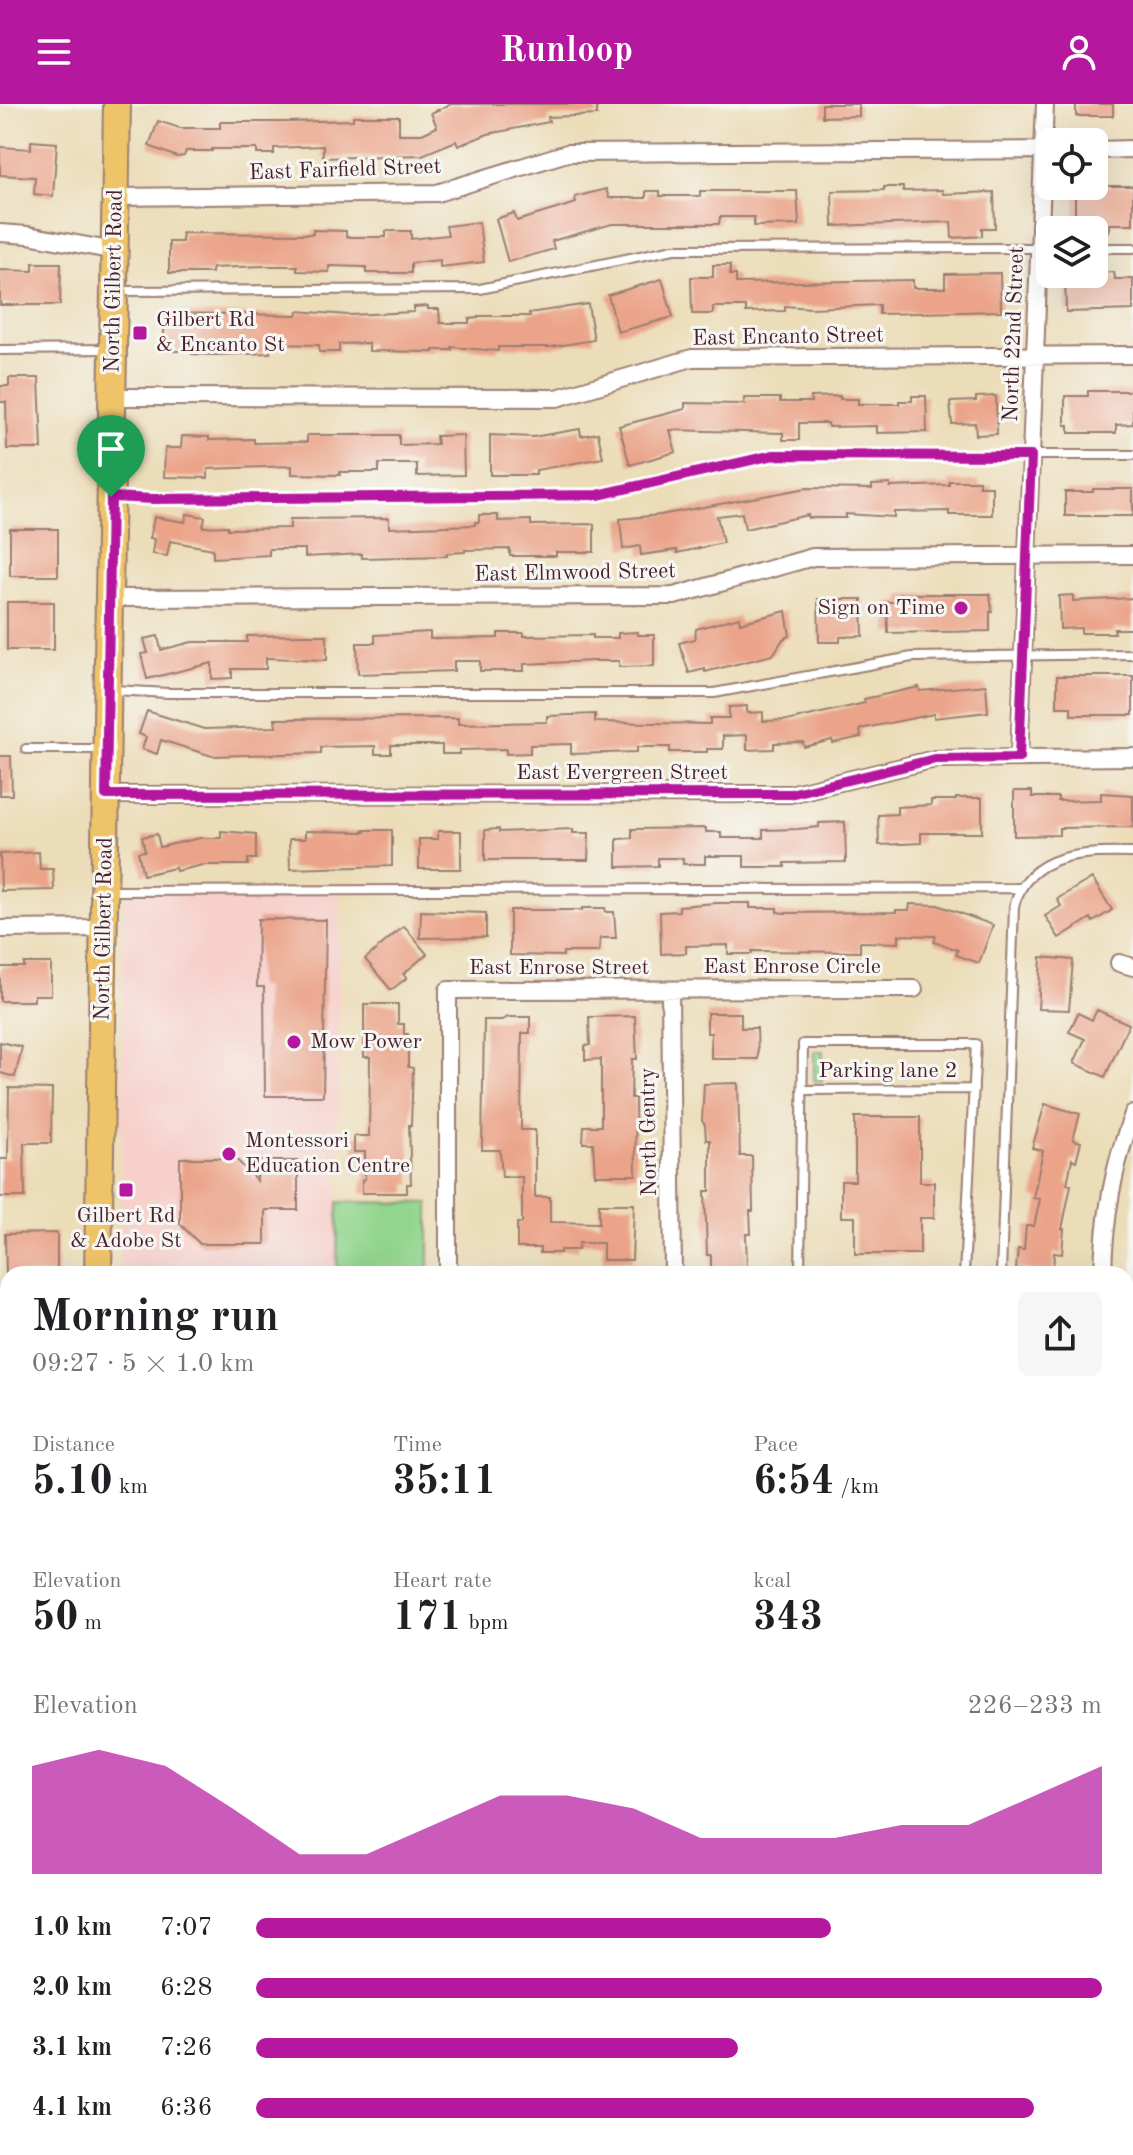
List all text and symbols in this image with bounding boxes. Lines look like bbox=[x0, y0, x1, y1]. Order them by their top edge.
icon: menu bbox=[32, 30, 76, 74]
icon: person bbox=[1057, 30, 1101, 74]
text: Runloop bbox=[500, 34, 633, 70]
map controls bbox=[1036, 128, 1108, 288]
button: locate bbox=[1036, 128, 1108, 200]
street label: East Fairfield Street bbox=[248, 156, 442, 184]
street label: North Gilbert Road bbox=[101, 189, 127, 373]
button: layers bbox=[1036, 216, 1108, 288]
street label: North 22nd Street bbox=[1000, 246, 1028, 422]
place label: Gilbert Rd & Encanto St bbox=[156, 309, 285, 356]
marker: Gilbert Rd & Encanto St bbox=[131, 324, 149, 342]
street label: East Encanto Street bbox=[692, 324, 884, 350]
pin bbox=[77, 415, 145, 497]
icon: arrive bbox=[89, 427, 133, 471]
street label: East Elmwood Street bbox=[474, 560, 676, 586]
place label: Sign on Time bbox=[817, 597, 945, 619]
marker: Sign on Time bbox=[952, 599, 970, 617]
street label: East Evergreen Street bbox=[516, 762, 728, 784]
street label: North Gilbert Road bbox=[91, 837, 117, 1021]
street label: East Enrose Circle bbox=[703, 956, 881, 978]
street label: East Enrose Street bbox=[469, 957, 649, 979]
place label: Mow Power bbox=[310, 1031, 422, 1053]
marker: Mow Power bbox=[285, 1033, 303, 1051]
street label: Parking lane 2 bbox=[819, 1060, 957, 1082]
street label: North Gentry bbox=[637, 1067, 661, 1197]
place label: Montessori Education Centre bbox=[245, 1130, 410, 1177]
marker: Montessori Education Centre bbox=[220, 1145, 238, 1163]
marker: Gilbert Rd & Adobe St bbox=[117, 1181, 135, 1199]
place label: Gilbert Rd & Adobe St bbox=[70, 1205, 182, 1252]
button: share bbox=[1018, 1292, 1102, 1376]
text: Morning run bbox=[32, 1296, 279, 1340]
text: 09:27 · 5 × 1.0 km bbox=[32, 1351, 254, 1377]
text: Distance bbox=[32, 1434, 115, 1456]
text: Time bbox=[393, 1434, 442, 1456]
text: Pace bbox=[753, 1434, 798, 1456]
text: 5.10 bbox=[32, 1463, 113, 1503]
text: 35:11 bbox=[393, 1463, 497, 1503]
text: 6:54 bbox=[753, 1463, 834, 1503]
text: km bbox=[113, 1476, 148, 1498]
text: /km bbox=[834, 1476, 879, 1498]
text: Elevation bbox=[32, 1570, 122, 1592]
text: Heart rate bbox=[393, 1570, 492, 1592]
text: kcal bbox=[753, 1570, 791, 1592]
text: 50 bbox=[32, 1599, 78, 1639]
text: 171 bbox=[393, 1599, 462, 1639]
text: 343 bbox=[753, 1599, 823, 1639]
text: m bbox=[78, 1612, 102, 1634]
text: bpm bbox=[462, 1612, 509, 1634]
text: Elevation bbox=[32, 1693, 138, 1719]
text: 226–233 m bbox=[967, 1693, 1102, 1719]
text: 1.0 km bbox=[32, 1915, 112, 1941]
text: 7:07 bbox=[160, 1915, 213, 1941]
text: 2.0 km bbox=[32, 1975, 112, 2001]
text: 6:28 bbox=[160, 1975, 213, 2001]
text: 3.1 km bbox=[32, 2035, 112, 2061]
text: 7:26 bbox=[160, 2035, 213, 2061]
text: 4.1 km bbox=[32, 2095, 112, 2121]
text: 6:36 bbox=[160, 2095, 213, 2121]

